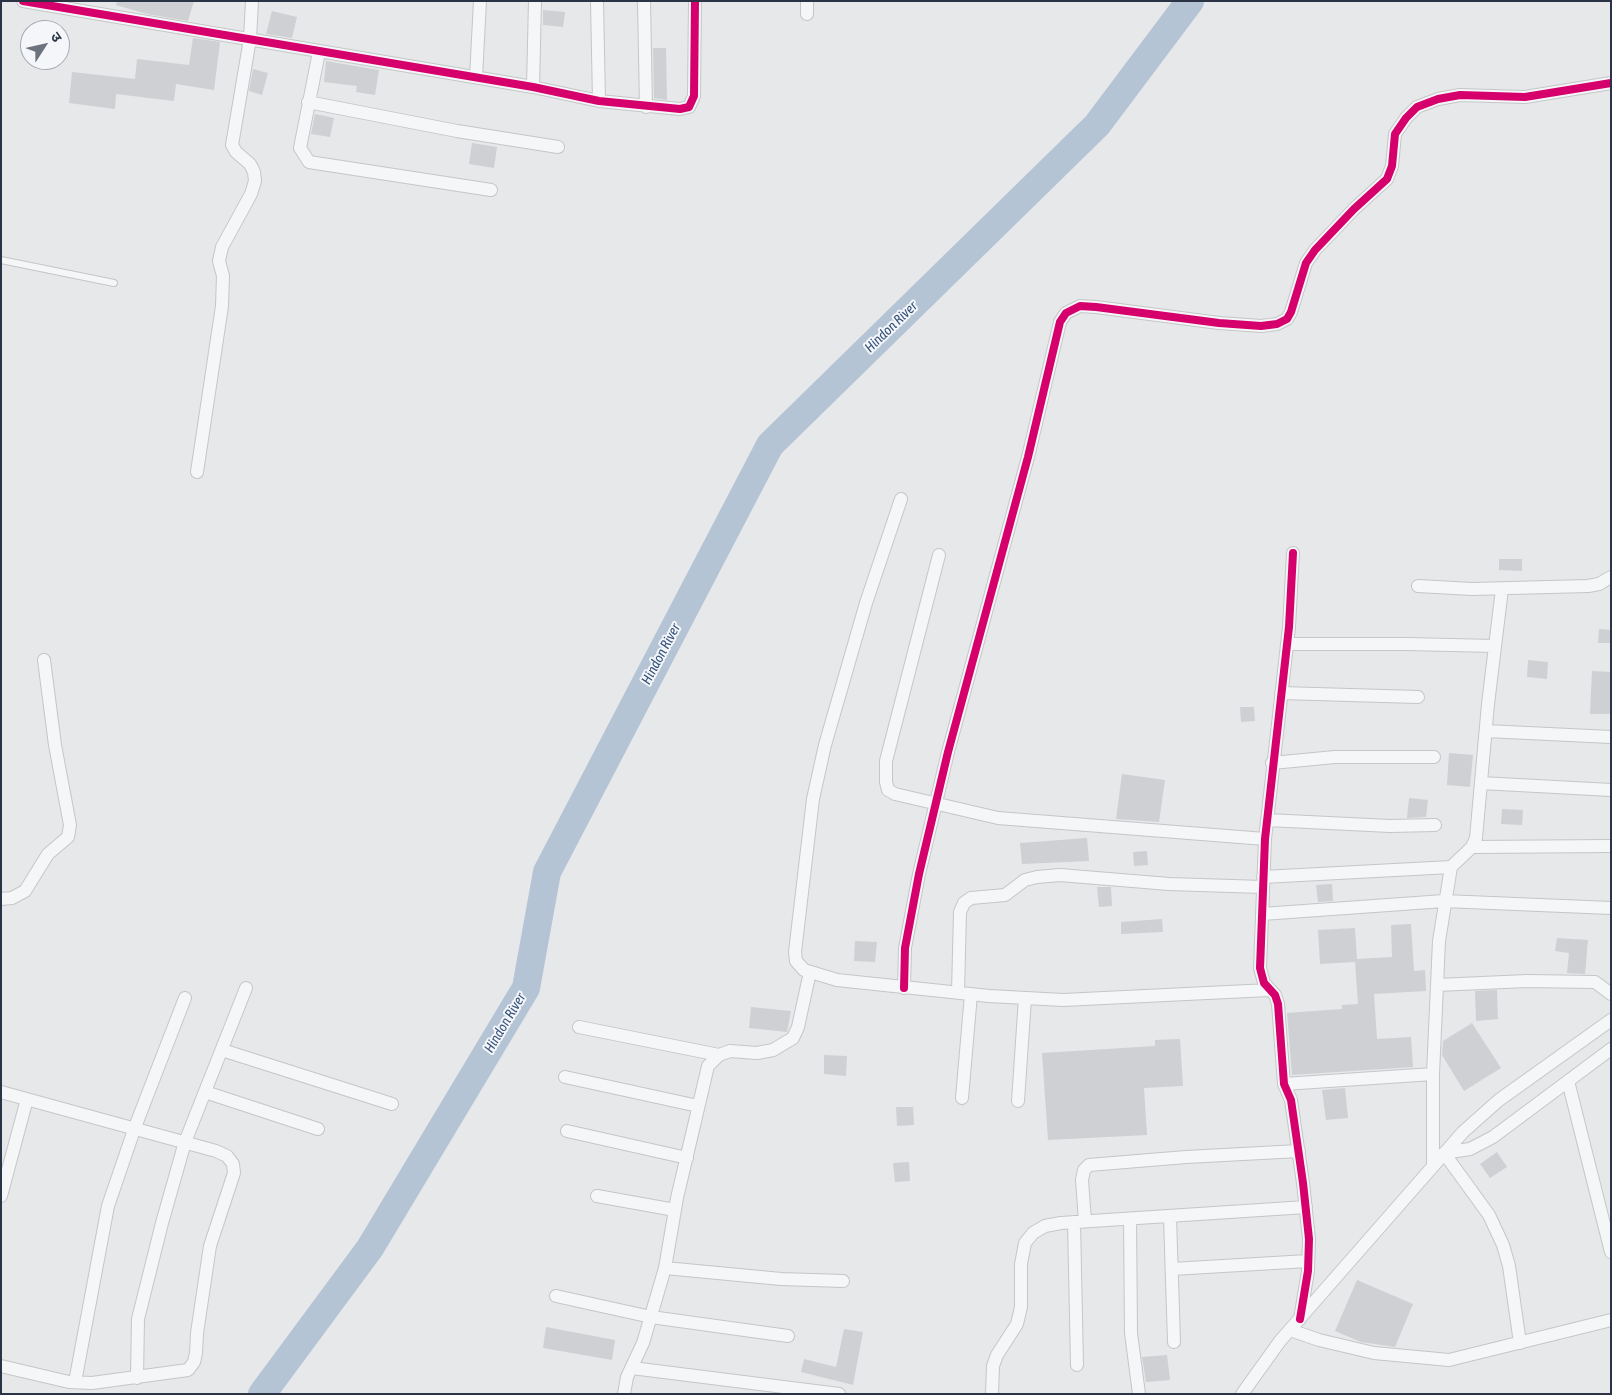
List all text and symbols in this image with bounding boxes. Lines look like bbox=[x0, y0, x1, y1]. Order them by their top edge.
north arrow bbox=[20, 20, 70, 70]
text: उ bbox=[48, 29, 65, 45]
water label: Hindon River bbox=[861, 298, 921, 356]
water label: Hindon River bbox=[638, 621, 684, 687]
water label: Hindon River bbox=[481, 990, 529, 1056]

